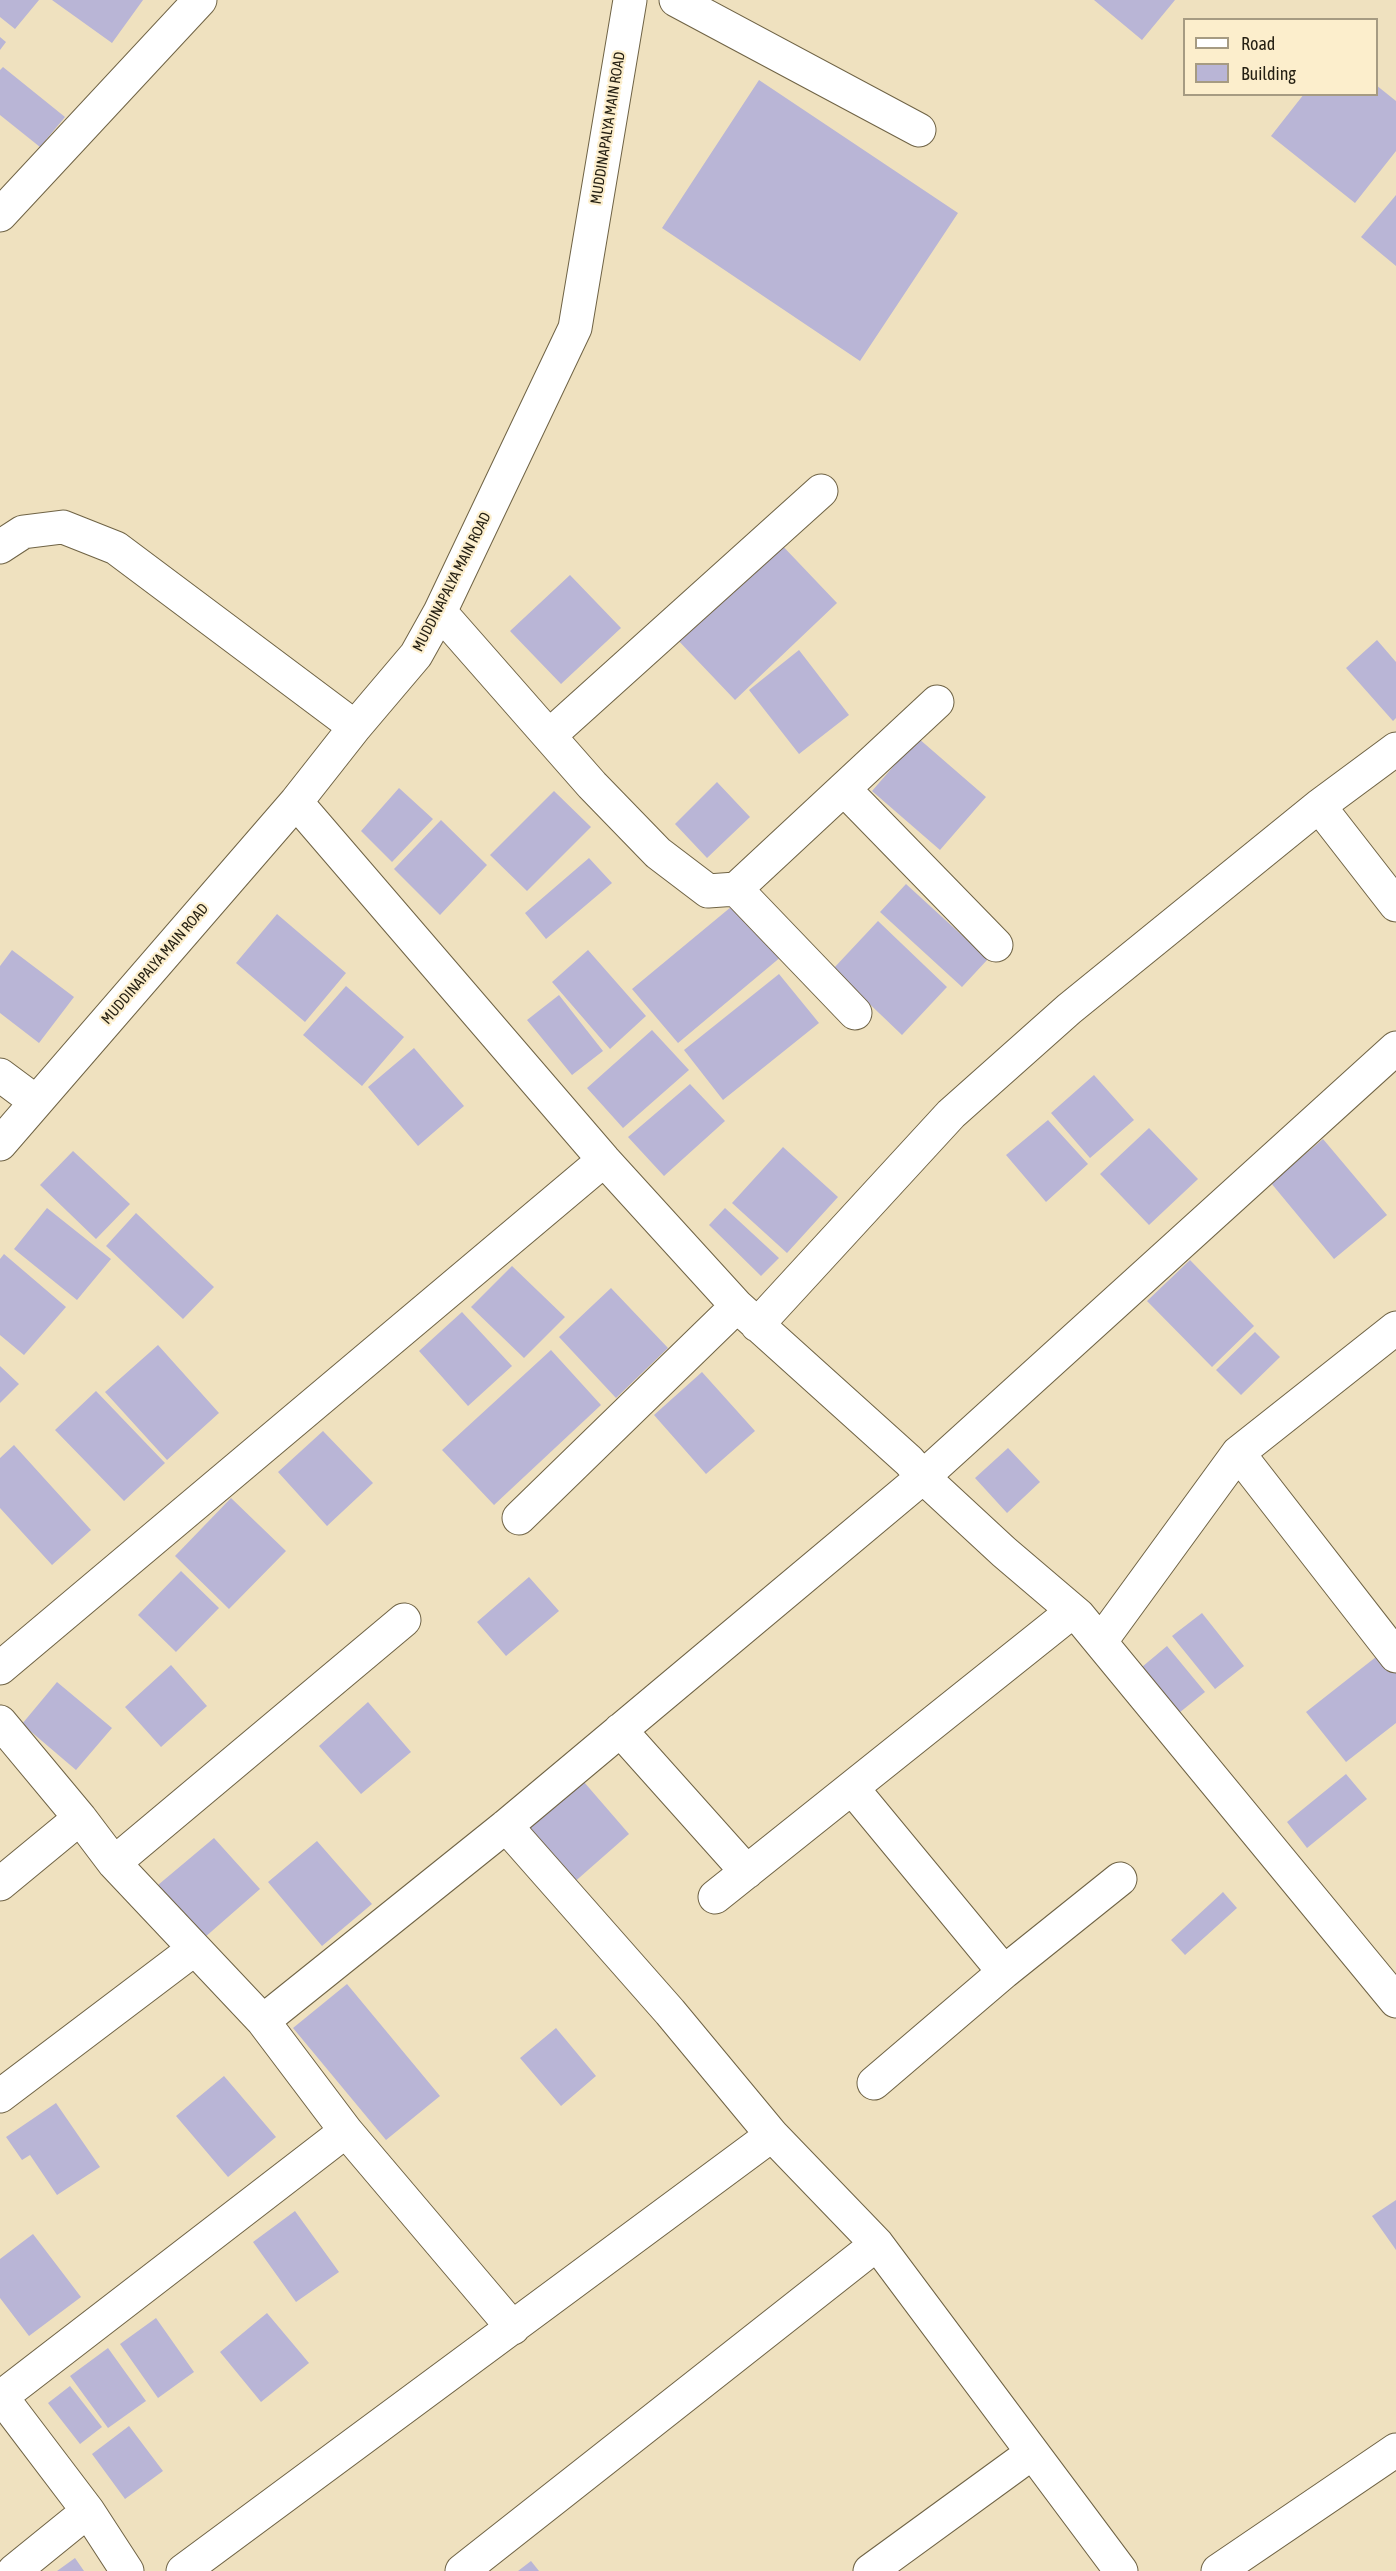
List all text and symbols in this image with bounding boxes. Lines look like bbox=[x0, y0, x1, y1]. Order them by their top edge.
legend bbox=[1183, 18, 1378, 96]
text: Road bbox=[1241, 33, 1275, 54]
street label: MUDDINAPALYA MAIN ROAD bbox=[587, 51, 629, 205]
text: Building bbox=[1241, 63, 1296, 84]
street label: MUDDINAPALYA MAIN ROAD bbox=[409, 509, 495, 655]
street label: MUDDINAPALYA MAIN ROAD bbox=[98, 900, 212, 1028]

